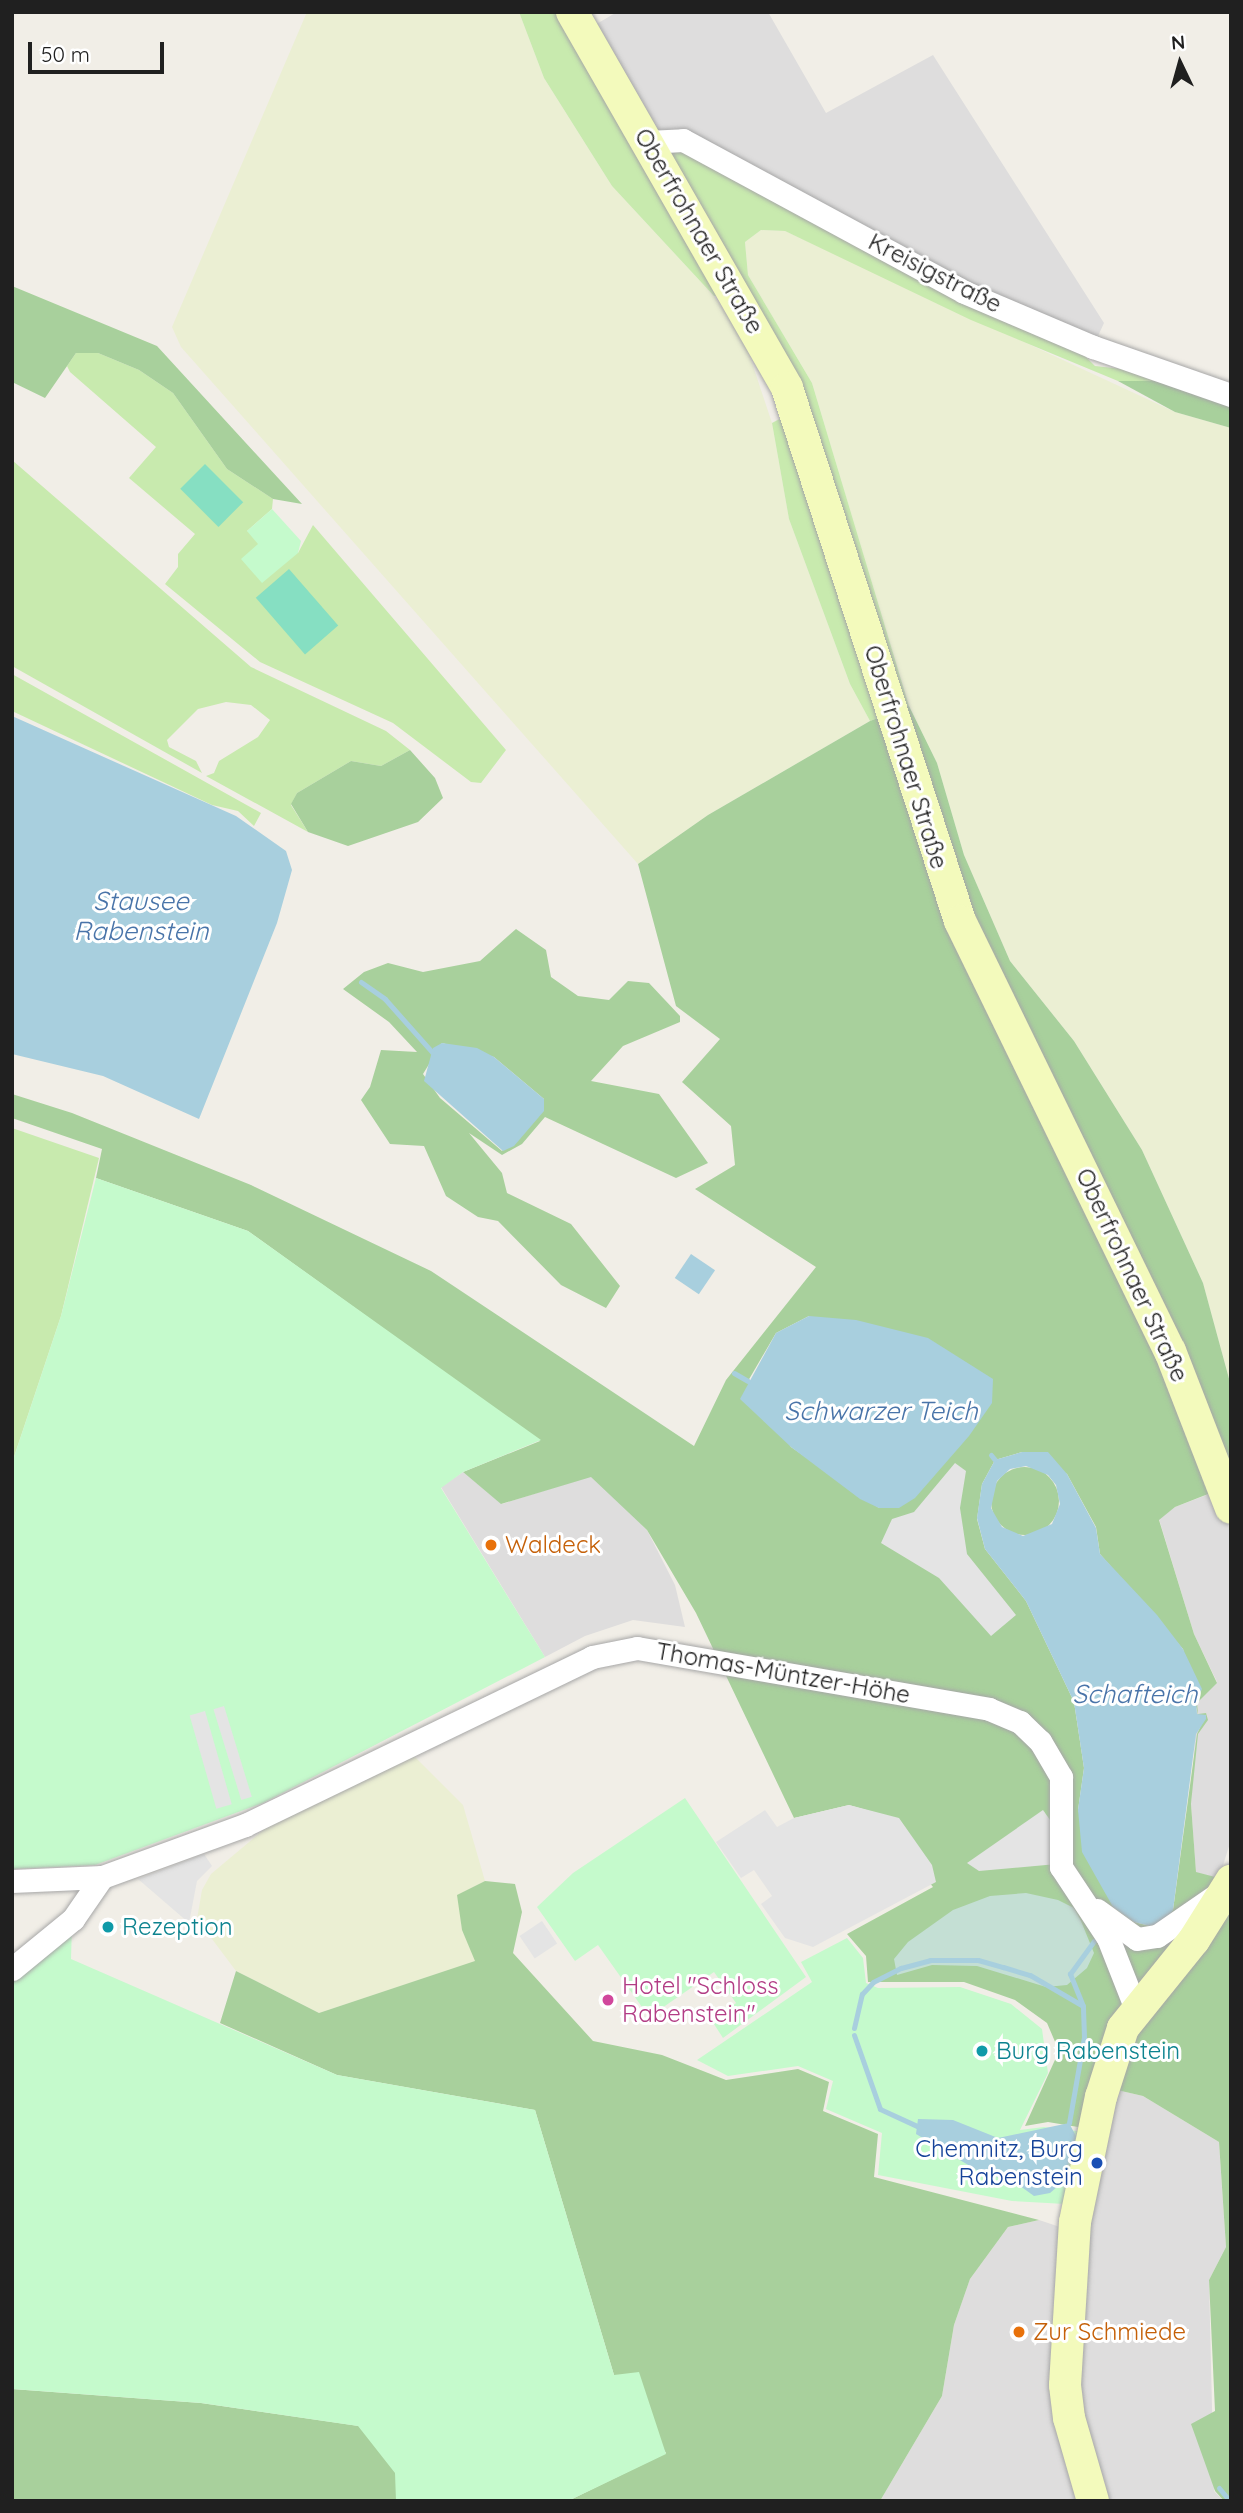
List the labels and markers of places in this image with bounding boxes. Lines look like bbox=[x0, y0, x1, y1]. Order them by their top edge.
place label: Waldeck bbox=[505, 1531, 601, 1559]
marker: Waldeck bbox=[483, 1537, 499, 1553]
place label: Rezeption bbox=[122, 1913, 233, 1941]
marker: Rezeption bbox=[100, 1919, 116, 1935]
place label: Hotel "Schloss Rabenstein" bbox=[622, 1972, 778, 2028]
marker: Hotel "Schloss Rabenstein" bbox=[600, 1992, 616, 2008]
place label: Burg Rabenstein bbox=[996, 2037, 1180, 2065]
marker: Burg Rabenstein bbox=[974, 2043, 990, 2059]
place label: Chemnitz, Burg Rabenstein bbox=[915, 2135, 1083, 2191]
marker: Chemnitz, Burg Rabenstein bbox=[1089, 2155, 1105, 2171]
place label: Zur Schmiede bbox=[1033, 2318, 1186, 2346]
marker: Zur Schmiede bbox=[1011, 2324, 1027, 2340]

